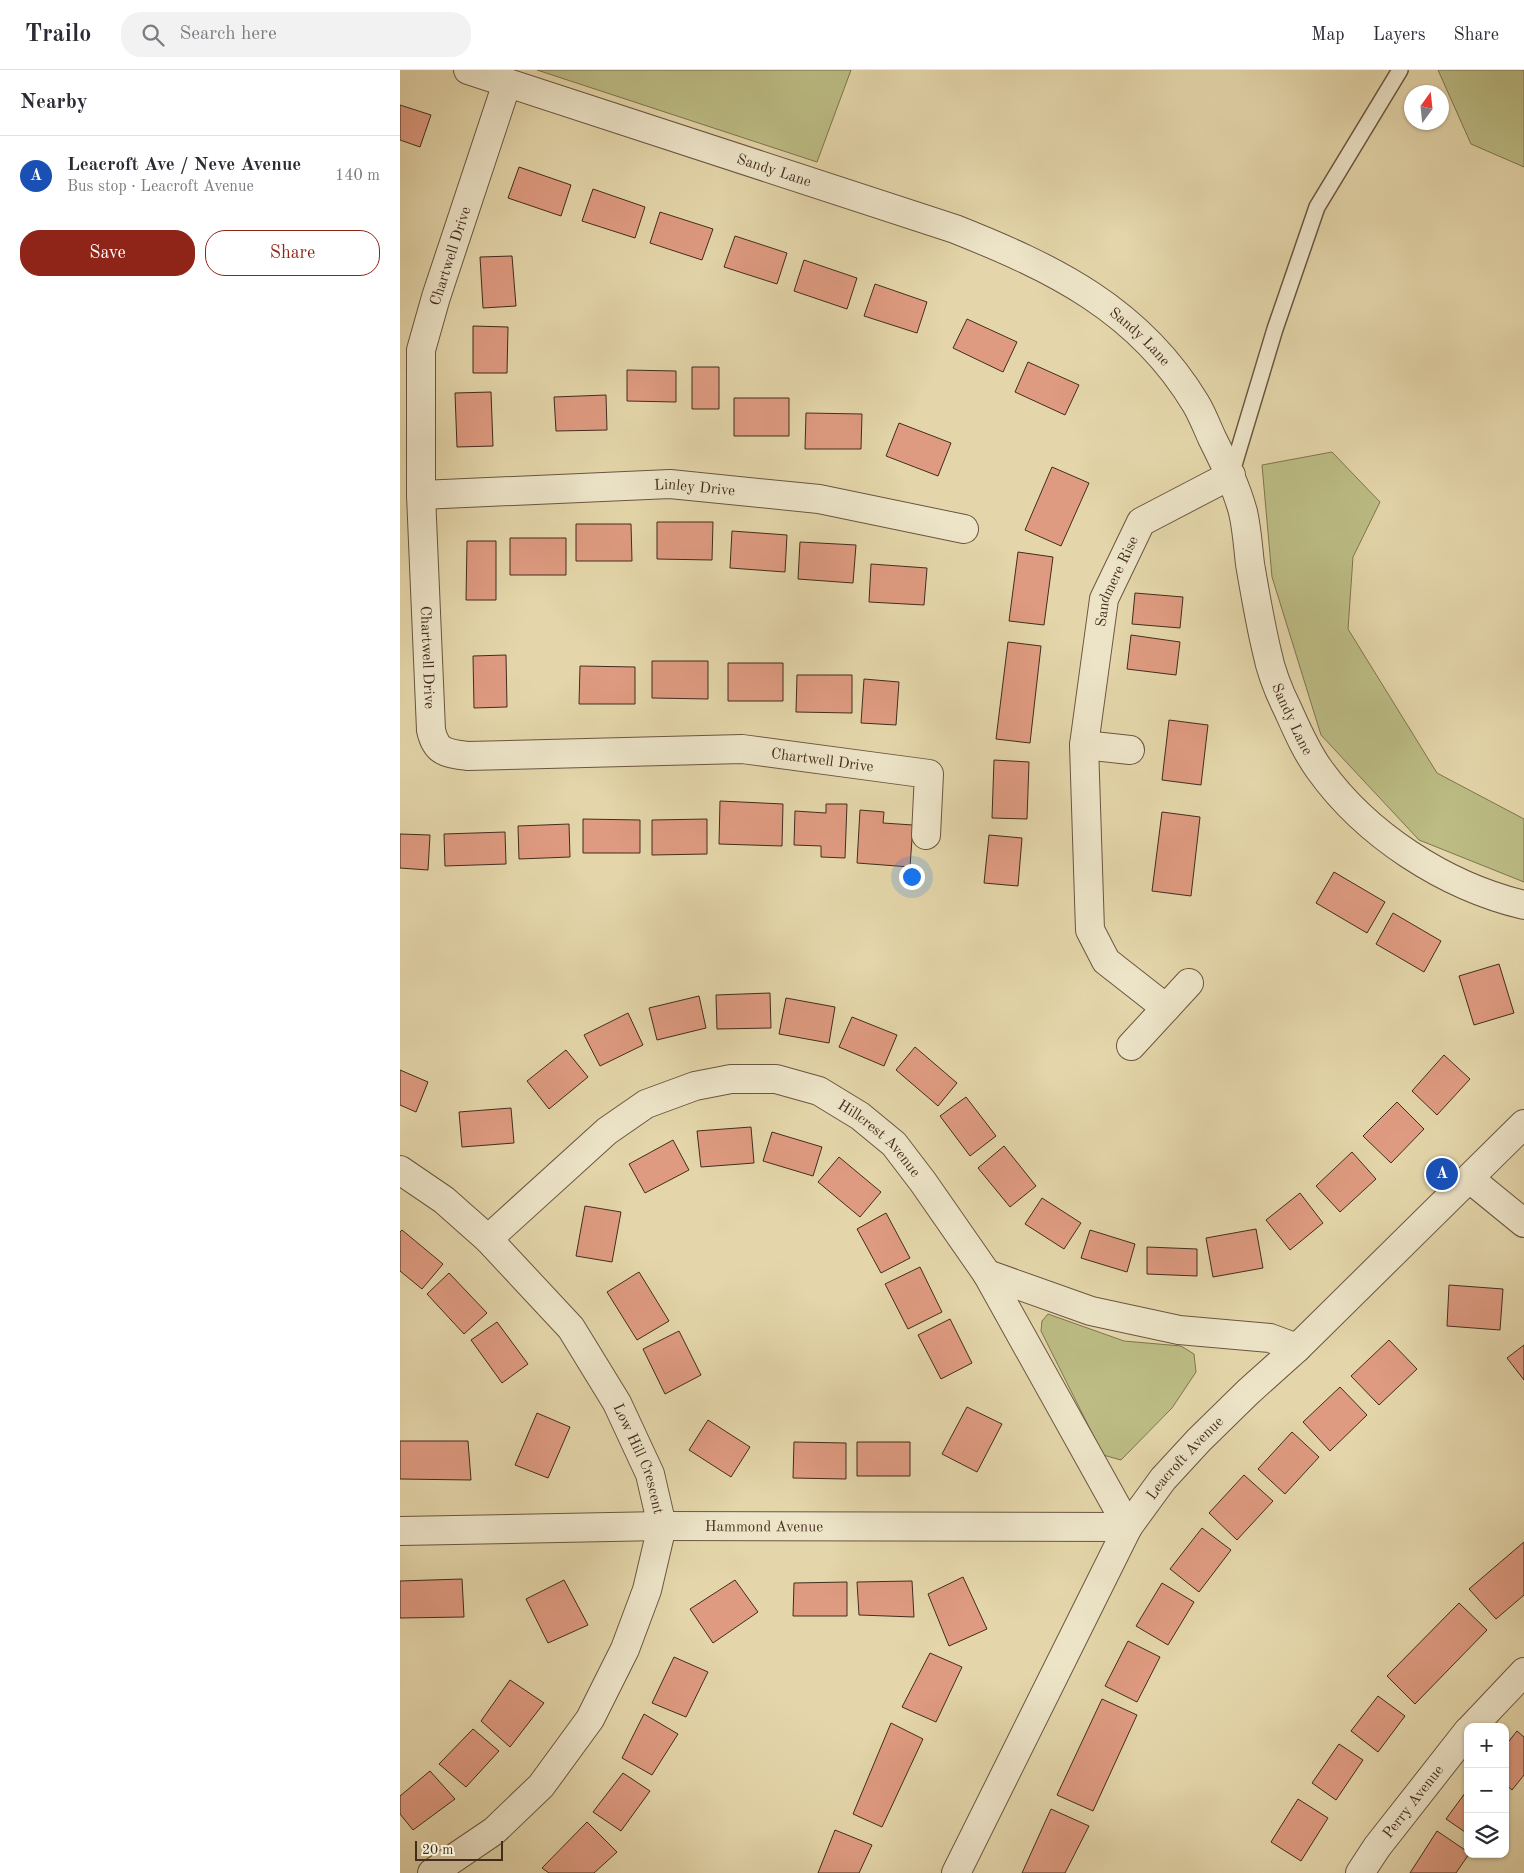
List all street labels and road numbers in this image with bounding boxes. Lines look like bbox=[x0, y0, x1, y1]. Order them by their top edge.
street label: Sandy Lane bbox=[735, 152, 813, 191]
street label: Chartwell Drive bbox=[428, 205, 475, 308]
street label: Sandy Lane bbox=[1106, 305, 1172, 369]
street label: Linley Drive bbox=[654, 478, 736, 500]
street label: Sandmere Rise bbox=[1094, 534, 1142, 628]
street label: Chartwell Drive bbox=[417, 605, 436, 709]
street label: Sandy Lane bbox=[1268, 681, 1314, 758]
street label: Chartwell Drive bbox=[770, 747, 874, 776]
street label: Hillcrest Avenue bbox=[835, 1098, 922, 1180]
street label: Low Hill Crescent bbox=[609, 1402, 665, 1516]
street label: Leacroft Avenue bbox=[1145, 1414, 1227, 1503]
street label: Hammond Avenue bbox=[705, 1520, 823, 1535]
street label: Perry Avenue bbox=[1381, 1763, 1447, 1842]

